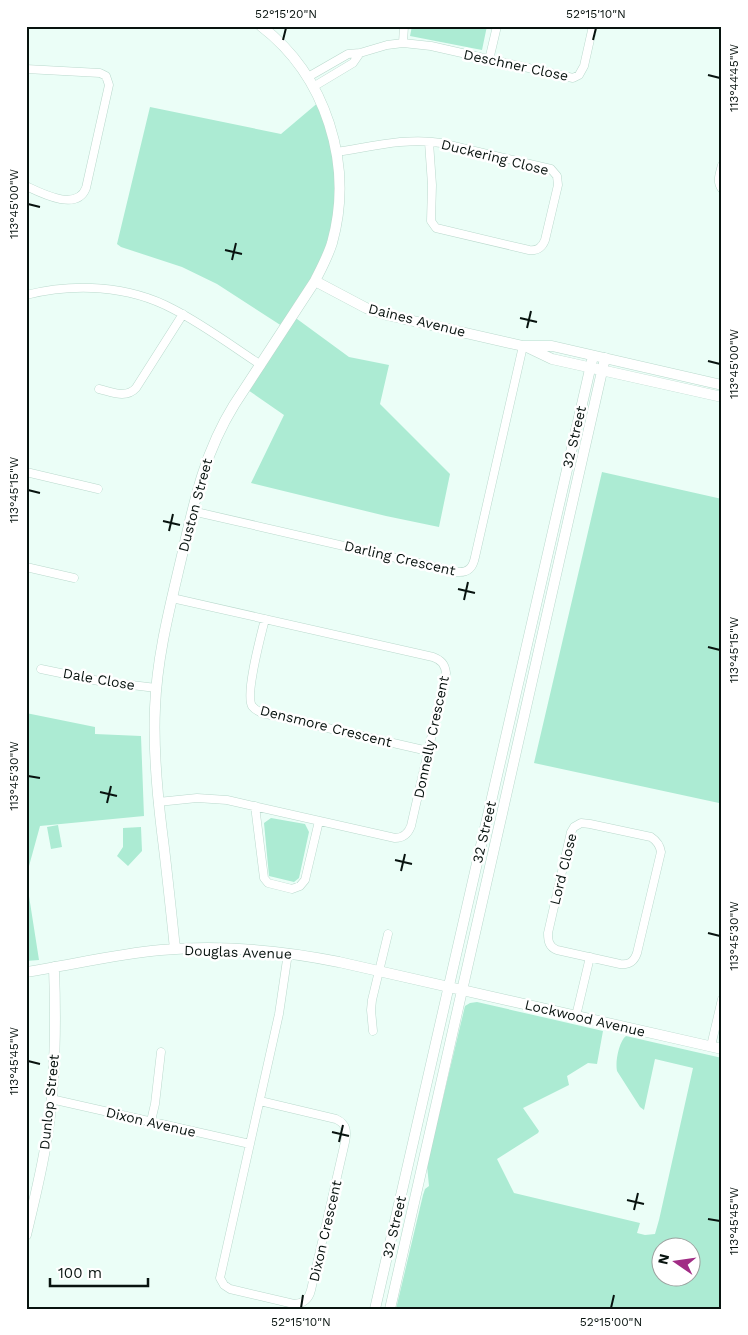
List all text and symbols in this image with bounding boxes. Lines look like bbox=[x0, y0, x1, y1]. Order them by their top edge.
text: 52°15'20"N bbox=[255, 7, 317, 21]
text: 52°15'10"N bbox=[566, 7, 626, 21]
text: 113°44'45"W bbox=[727, 44, 741, 112]
street label: Deschner Close bbox=[462, 46, 570, 84]
street label: Duckering Close bbox=[440, 136, 550, 178]
text: 113°45'00"W bbox=[7, 169, 21, 239]
street label: Daines Avenue bbox=[367, 300, 467, 340]
text: 113°45'00"W bbox=[727, 329, 741, 399]
street label: 32 Street bbox=[559, 404, 589, 470]
text: 113°45'15"W bbox=[7, 456, 21, 523]
street label: Duston Street bbox=[175, 456, 215, 553]
street label: Darling Crescent bbox=[343, 537, 457, 579]
text: 113°45'15"W bbox=[727, 616, 741, 683]
street label: Dale Close bbox=[62, 665, 136, 693]
street label: Donnelly Crescent bbox=[410, 674, 452, 800]
street label: Densmore Crescent bbox=[258, 702, 394, 750]
text: 113°45'30"W bbox=[7, 741, 21, 811]
street label: 32 Street bbox=[469, 799, 499, 865]
street label: Lord Close bbox=[546, 831, 580, 907]
text: 113°45'30"W bbox=[727, 901, 741, 971]
street label: Douglas Avenue bbox=[184, 942, 292, 962]
street label: Lockwood Avenue bbox=[523, 996, 647, 1040]
text: 113°45'45"W bbox=[7, 1026, 21, 1095]
street label: Dunlop Street bbox=[36, 1053, 62, 1150]
street label: Dixon Avenue bbox=[105, 1104, 197, 1140]
street label: Dixon Crescent bbox=[306, 1179, 344, 1283]
text: 113°45'45"W bbox=[727, 1186, 741, 1255]
street label: 32 Street bbox=[379, 1194, 409, 1260]
north arrow bbox=[650, 1238, 700, 1288]
text: N bbox=[654, 1252, 672, 1266]
scale bar bbox=[50, 1255, 148, 1287]
text: 100 m bbox=[58, 1264, 102, 1282]
text: 52°15'10"N bbox=[271, 1315, 331, 1329]
text: 52°15'00"N bbox=[580, 1315, 642, 1329]

